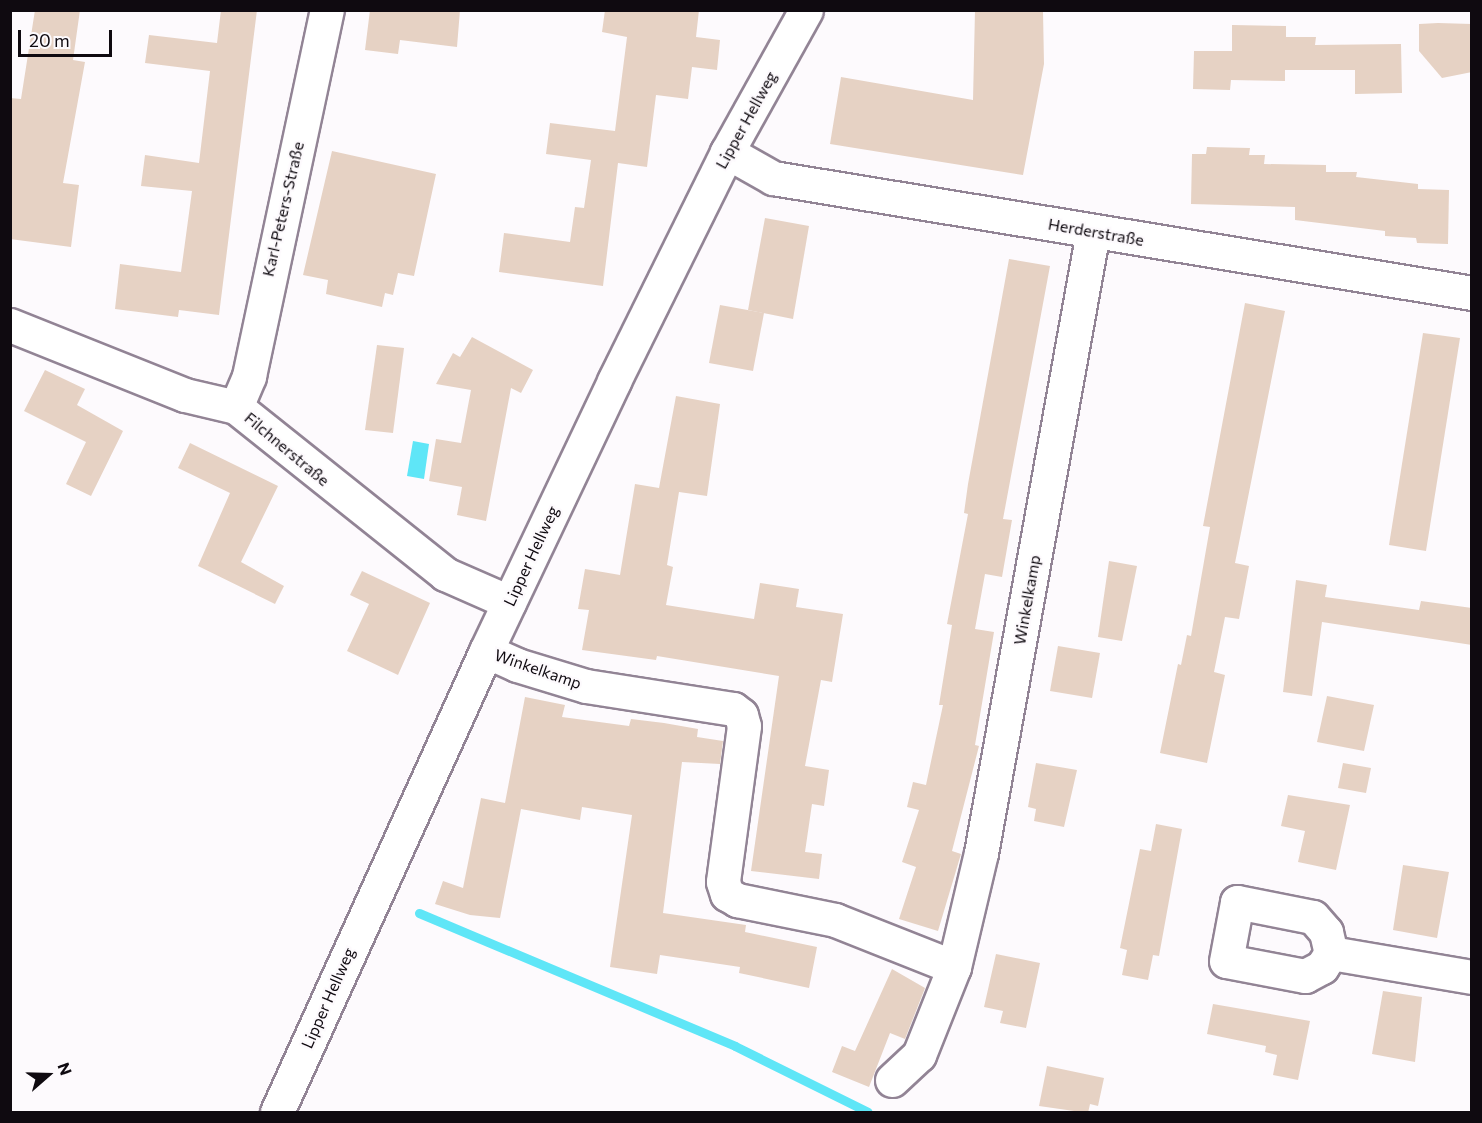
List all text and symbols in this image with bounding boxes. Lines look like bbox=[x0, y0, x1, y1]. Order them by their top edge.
scale bar bbox=[21, 18, 116, 56]
text: 20 m bbox=[29, 29, 70, 51]
street label: Lipper Hellweg bbox=[711, 68, 781, 172]
street label: Karl-Peters-Straße bbox=[258, 140, 308, 278]
street label: Herderstraße bbox=[1047, 214, 1145, 250]
street label: Filchnerstraße bbox=[241, 408, 333, 490]
street label: Lipper Hellweg bbox=[499, 503, 563, 609]
street label: Winkelkamp bbox=[1010, 554, 1044, 646]
street label: Winkelkamp bbox=[492, 645, 584, 693]
street label: Lipper Hellweg bbox=[297, 945, 359, 1051]
north arrow bbox=[18, 1045, 78, 1105]
text: N bbox=[54, 1060, 76, 1078]

